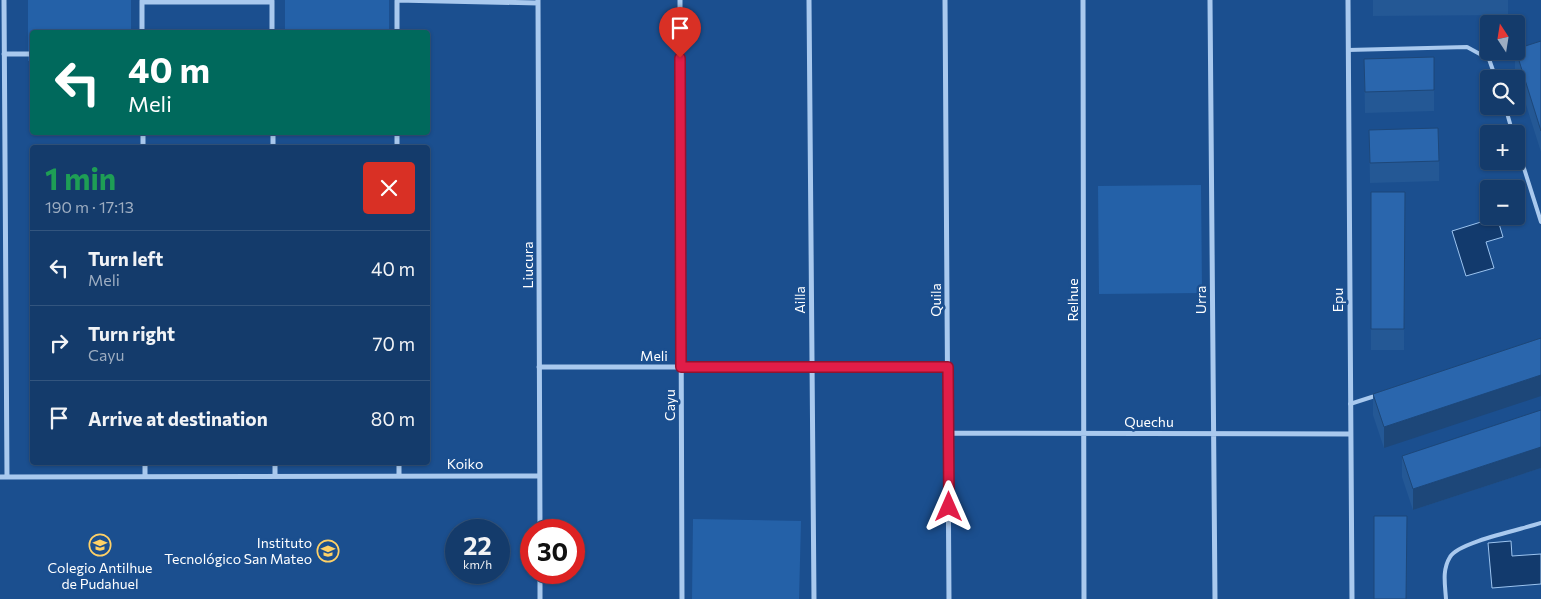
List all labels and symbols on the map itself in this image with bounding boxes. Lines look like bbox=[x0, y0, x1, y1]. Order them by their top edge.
pin bbox=[659, 7, 701, 58]
north arrow bbox=[1480, 15, 1525, 60]
street label: Liucura bbox=[519, 242, 536, 288]
street label: Relhue bbox=[1064, 278, 1081, 322]
street label: Quila bbox=[927, 283, 944, 317]
street label: Ailla bbox=[791, 286, 808, 314]
street label: Urra bbox=[1192, 286, 1209, 314]
street label: Epu bbox=[1329, 288, 1346, 312]
street label: Meli bbox=[640, 347, 668, 364]
street label: Cayu bbox=[661, 389, 678, 421]
street label: Quechu bbox=[1124, 413, 1174, 430]
street label: Koiko bbox=[447, 455, 483, 472]
position arrow bbox=[922, 480, 974, 532]
speed limit sign: 30 bbox=[520, 519, 585, 584]
school or university icon: Colegio Antilhue de Pudahuel bbox=[88, 533, 112, 557]
place label: Instituto Tecnológico San Mateo bbox=[164, 534, 312, 567]
school or university icon: Instituto Tecnológico San Mateo bbox=[316, 539, 340, 563]
place label: Colegio Antilhue de Pudahuel bbox=[48, 559, 152, 592]

